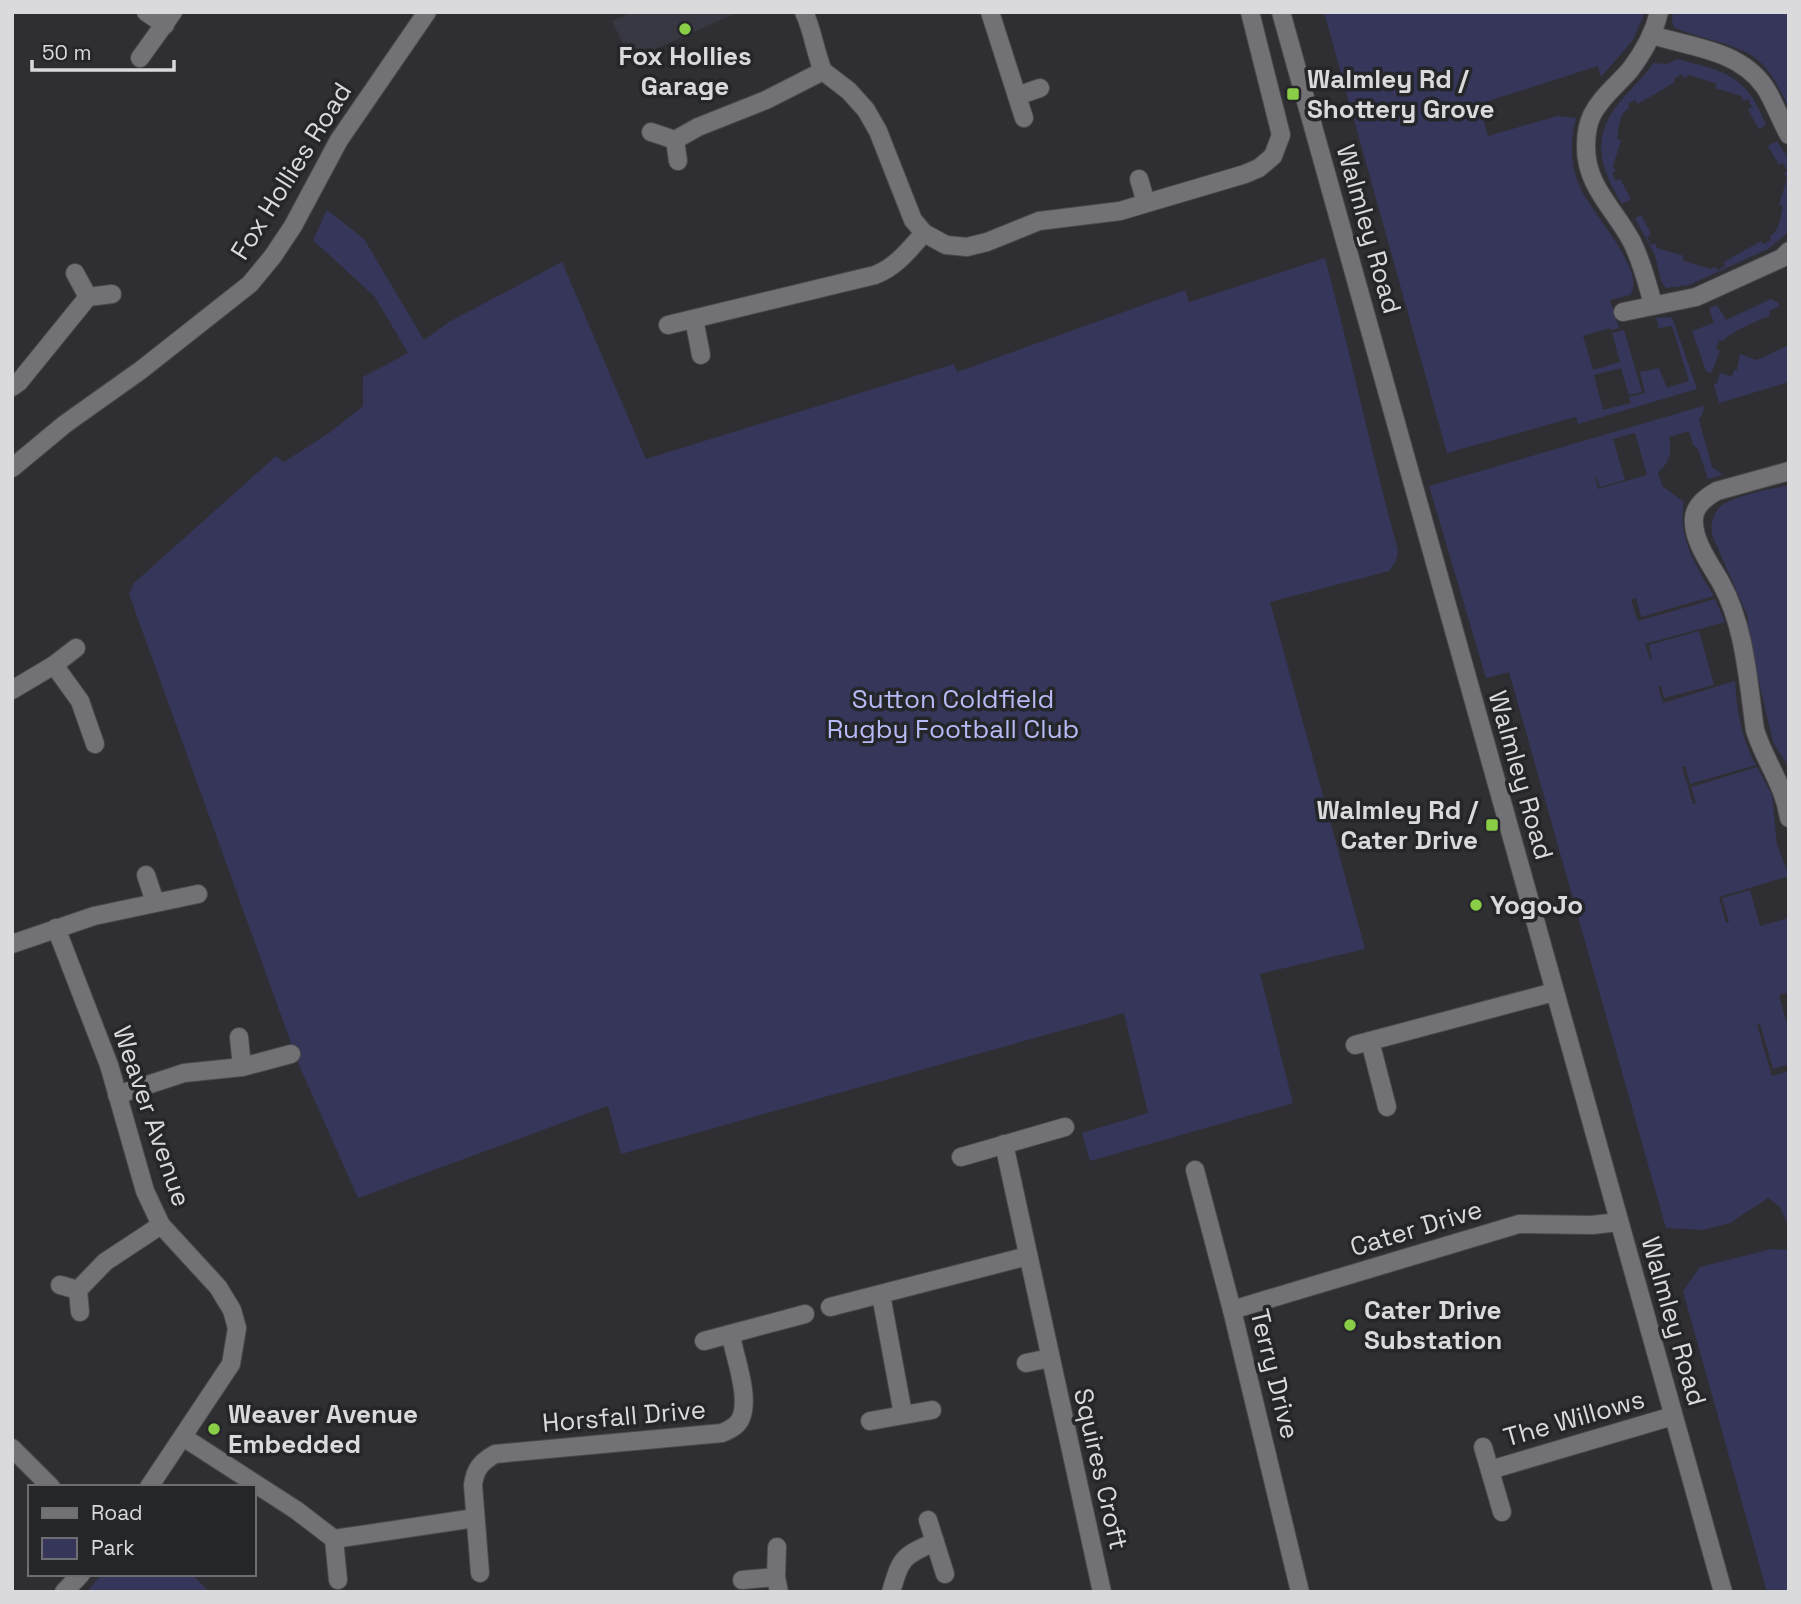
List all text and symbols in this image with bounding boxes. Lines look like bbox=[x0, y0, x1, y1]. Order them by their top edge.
marker: Fox Hollies Garage bbox=[677, 21, 693, 37]
scale bar bbox=[32, 28, 173, 72]
text: 50 m bbox=[42, 39, 92, 66]
place label: Fox Hollies Garage bbox=[618, 39, 752, 103]
place label: Walmley Rd / Shottery Grove bbox=[1307, 62, 1494, 126]
street label: Fox Hollies Road bbox=[223, 76, 359, 266]
marker: Walmley Rd / Shottery Grove bbox=[1285, 86, 1301, 102]
street label: Walmley Road bbox=[1329, 141, 1409, 317]
park label: Sutton Coldfield Rugby Football Club bbox=[827, 682, 1079, 746]
street label: Walmley Road bbox=[1481, 687, 1561, 863]
place label: Walmley Rd / Cater Drive bbox=[1316, 793, 1479, 857]
marker: Walmley Rd / Cater Drive bbox=[1484, 817, 1500, 833]
place label: YogoJo bbox=[1490, 888, 1583, 922]
marker: YogoJo bbox=[1468, 897, 1484, 913]
street label: Weaver Avenue bbox=[105, 1021, 199, 1211]
street label: Cater Drive bbox=[1346, 1192, 1486, 1264]
street label: Walmley Road bbox=[1634, 1233, 1714, 1409]
place label: Cater Drive Substation bbox=[1364, 1293, 1502, 1357]
street label: Terry Drive bbox=[1242, 1306, 1308, 1442]
marker: Cater Drive Substation bbox=[1342, 1317, 1358, 1333]
street label: The Willows bbox=[1500, 1382, 1648, 1454]
street label: Squires Croft bbox=[1066, 1385, 1136, 1553]
street label: Horsfall Drive bbox=[541, 1392, 707, 1440]
place label: Weaver Avenue Embedded bbox=[228, 1397, 418, 1461]
marker: Weaver Avenue Embedded bbox=[206, 1421, 222, 1437]
legend bbox=[28, 1485, 256, 1576]
text: Road bbox=[91, 1499, 143, 1526]
text: Park bbox=[91, 1534, 135, 1561]

